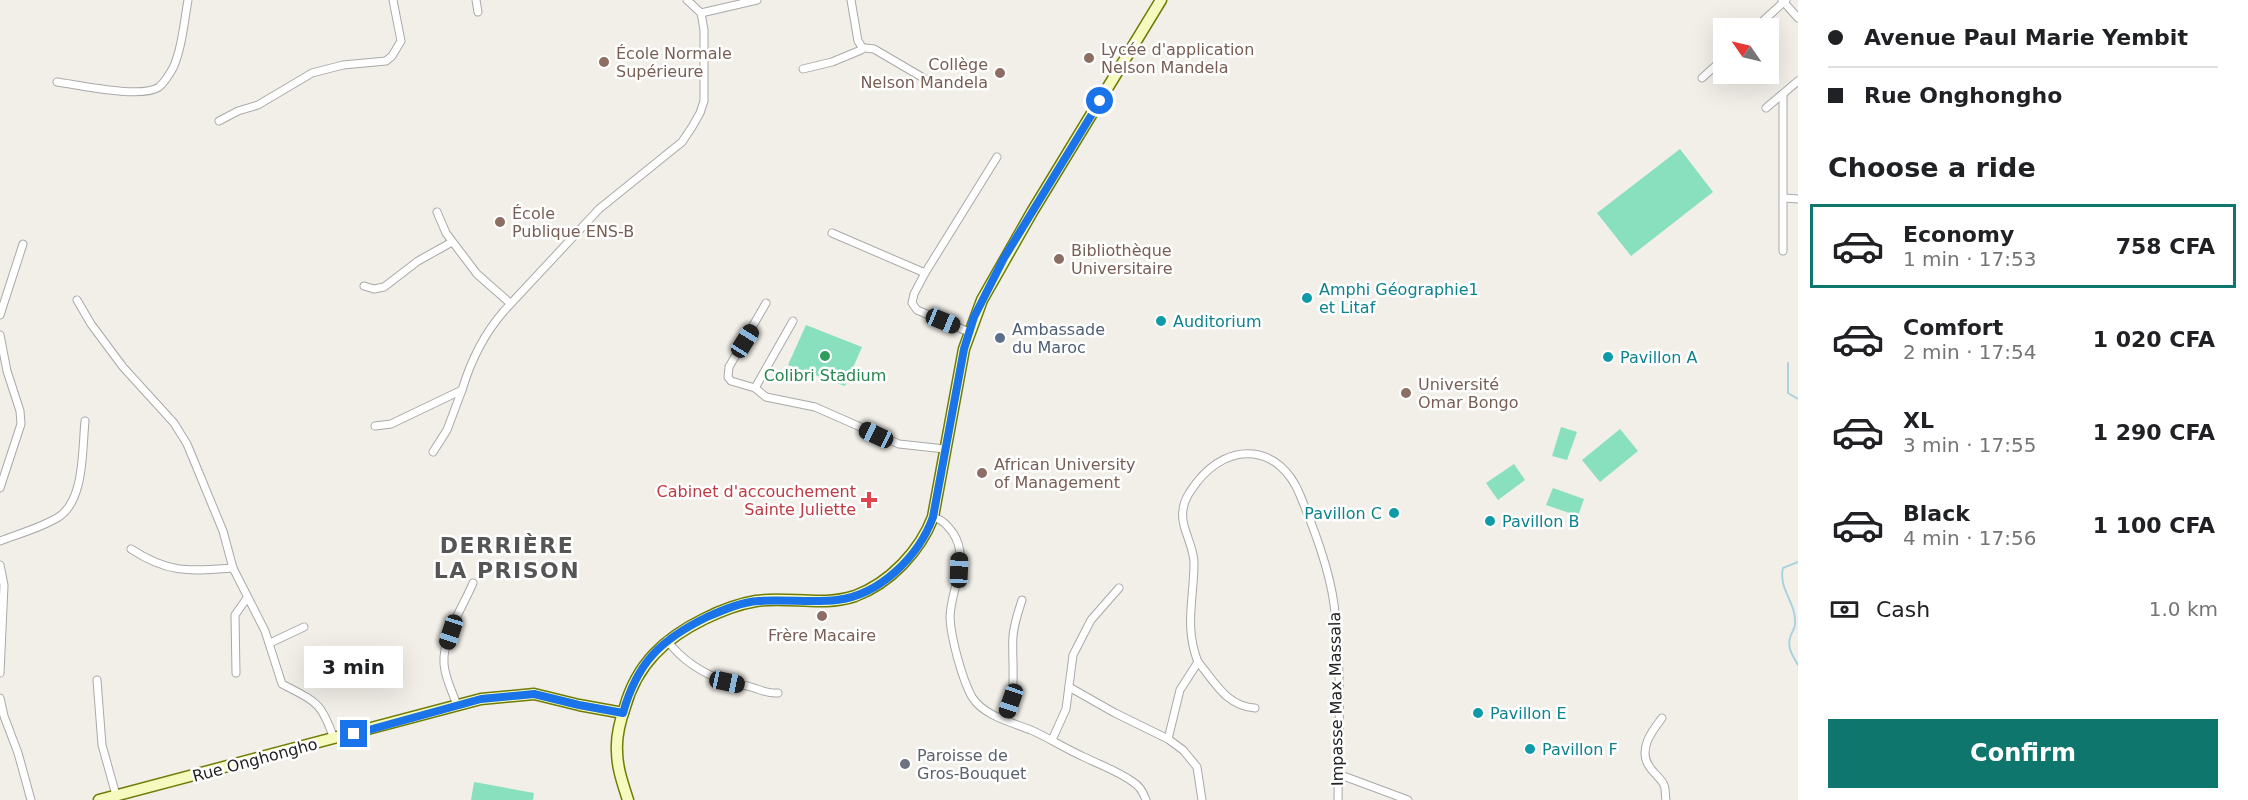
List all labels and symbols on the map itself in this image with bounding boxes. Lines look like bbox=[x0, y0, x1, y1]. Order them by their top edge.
north arrow bbox=[1713, 18, 1779, 84]
place label: Lycée d'application Nelson Mandela bbox=[1101, 40, 1254, 77]
place label: École Normale Supérieure bbox=[616, 44, 732, 81]
marker: Lycée d'application Nelson Mandela bbox=[1082, 51, 1096, 65]
marker: École Normale Supérieure bbox=[597, 55, 611, 69]
place label: Collège Nelson Mandela bbox=[860, 55, 988, 92]
marker: Collège Nelson Mandela bbox=[993, 66, 1007, 80]
route start bbox=[1086, 87, 1113, 114]
place label: École Publique ENS-B bbox=[512, 204, 634, 241]
marker: École Publique ENS-B bbox=[493, 215, 507, 229]
place label: Bibliothèque Universitaire bbox=[1071, 241, 1173, 278]
marker: Bibliothèque Universitaire bbox=[1052, 252, 1066, 266]
place label: Amphi Géographie1 et Litaf bbox=[1319, 280, 1479, 317]
marker: Amphi Géographie1 et Litaf bbox=[1300, 291, 1314, 305]
car bbox=[923, 306, 963, 336]
place label: Auditorium bbox=[1173, 312, 1262, 331]
marker: Auditorium bbox=[1154, 314, 1168, 328]
place label: Ambassade du Maroc bbox=[1012, 320, 1105, 357]
car bbox=[728, 321, 762, 361]
marker: Ambassade du Maroc bbox=[993, 331, 1007, 345]
place label: Pavillon A bbox=[1620, 348, 1698, 367]
marker: Colibri Stadium bbox=[818, 349, 832, 363]
marker: Pavillon A bbox=[1601, 350, 1615, 364]
place label: Colibri Stadium bbox=[764, 366, 886, 385]
place label: Université Omar Bongo bbox=[1418, 375, 1519, 412]
marker: Université Omar Bongo bbox=[1399, 386, 1413, 400]
car bbox=[856, 419, 896, 451]
place label: African University of Management bbox=[994, 455, 1136, 492]
marker: African University of Management bbox=[975, 466, 989, 480]
place label: Cabinet d'accouchement Sainte Juliette bbox=[657, 482, 856, 519]
marker: Cabinet d'accouchement Sainte Juliette bbox=[860, 491, 878, 509]
place label: Pavillon C bbox=[1304, 504, 1382, 523]
marker: Pavillon C bbox=[1387, 506, 1401, 520]
place label: Pavillon B bbox=[1502, 512, 1580, 531]
marker: Pavillon B bbox=[1483, 514, 1497, 528]
district label: DERRIÈRE LA PRISON bbox=[434, 533, 580, 583]
car bbox=[949, 552, 969, 588]
marker: Frère Macaire bbox=[815, 609, 829, 623]
car bbox=[437, 612, 465, 652]
street label: Impasse Max Massala bbox=[1325, 612, 1347, 786]
place label: Frère Macaire bbox=[768, 626, 876, 645]
callout: 3 min bbox=[304, 647, 404, 689]
car bbox=[708, 669, 746, 695]
car bbox=[997, 681, 1025, 721]
place label: Pavillon E bbox=[1490, 704, 1567, 723]
marker: Pavillon E bbox=[1471, 706, 1485, 720]
route end bbox=[340, 720, 367, 747]
street label: Rue Onghongho bbox=[190, 734, 320, 786]
place label: Pavillon F bbox=[1542, 740, 1618, 759]
marker: Pavillon F bbox=[1523, 742, 1537, 756]
place label: Paroisse de Gros-Bouquet bbox=[917, 746, 1026, 783]
marker: Paroisse de Gros-Bouquet bbox=[898, 757, 912, 771]

